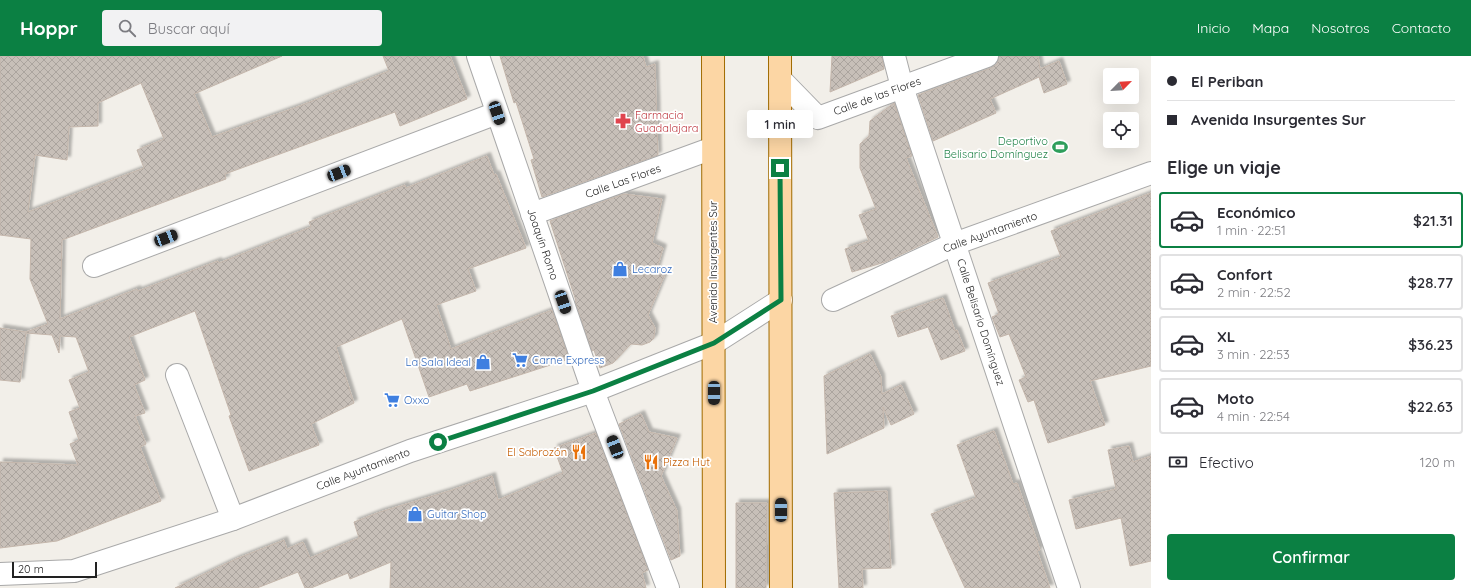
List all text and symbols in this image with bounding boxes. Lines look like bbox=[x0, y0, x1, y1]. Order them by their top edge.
search box bbox=[102, 10, 382, 46]
text: Hoppr bbox=[20, 16, 78, 40]
icon: search bbox=[116, 17, 138, 39]
text: Buscar aquí bbox=[148, 19, 230, 38]
text: Inicio bbox=[1197, 19, 1230, 37]
text: Mapa bbox=[1252, 19, 1289, 37]
text: Nosotros bbox=[1311, 19, 1370, 37]
text: Contacto bbox=[1392, 19, 1451, 37]
north arrow bbox=[1103, 68, 1139, 104]
map controls bbox=[1103, 68, 1139, 148]
text: El Periban bbox=[1191, 72, 1263, 91]
street label: Calle de las Flores bbox=[831, 74, 923, 118]
car bbox=[487, 100, 507, 126]
place label: Farmacia Guadalajara bbox=[635, 108, 699, 135]
callout: 1 min bbox=[747, 110, 813, 138]
text: Avenida Insurgentes Sur bbox=[1191, 110, 1366, 129]
pharmacy icon: Farmacia Guadalajara bbox=[614, 112, 632, 130]
button: locate bbox=[1103, 112, 1139, 148]
text: 1 min bbox=[764, 116, 796, 132]
place label: Deportivo Belisario Domínguez bbox=[944, 134, 1048, 161]
sports icon: Deportivo Belisario Domínguez bbox=[1051, 138, 1069, 156]
text: Elige un viaje bbox=[1167, 156, 1281, 179]
route end bbox=[771, 159, 789, 177]
street label: Calle Las Flores bbox=[583, 161, 663, 201]
car bbox=[326, 163, 352, 183]
street label: Avenida Insurgentes Sur bbox=[706, 200, 720, 323]
icon: car bbox=[1169, 202, 1205, 238]
text: Económico bbox=[1217, 203, 1296, 222]
street label: Joaquín Romo bbox=[524, 206, 562, 282]
street label: Calle Ayuntamiento bbox=[941, 208, 1039, 256]
text: $21.31 bbox=[1413, 211, 1453, 230]
text: 1 min · 22:51 bbox=[1217, 222, 1286, 238]
car bbox=[153, 228, 179, 248]
street label: Calle Belisario Domínguez bbox=[954, 257, 1008, 387]
shop icon: Lecaroz bbox=[611, 260, 629, 278]
place label: Lecaroz bbox=[632, 262, 672, 276]
icon: car bbox=[1169, 264, 1205, 300]
text: Confort bbox=[1217, 265, 1273, 284]
text: $28.77 bbox=[1408, 273, 1453, 292]
text: 2 min · 22:52 bbox=[1217, 284, 1291, 300]
car bbox=[553, 289, 573, 315]
icon: car bbox=[1169, 326, 1205, 362]
text: XL bbox=[1217, 327, 1235, 346]
text: $36.23 bbox=[1408, 335, 1453, 354]
text: 3 min · 22:53 bbox=[1217, 346, 1290, 362]
supermarket icon: Carne Express bbox=[511, 351, 529, 369]
shop icon: La Sala Ideal bbox=[474, 353, 492, 371]
place label: Carne Express bbox=[532, 353, 604, 367]
place label: La Sala Ideal bbox=[406, 355, 471, 369]
car bbox=[708, 381, 720, 405]
icon: car bbox=[1169, 388, 1205, 424]
text: Moto bbox=[1217, 389, 1254, 408]
supermarket icon: Oxxo bbox=[383, 391, 401, 409]
place label: Oxxo bbox=[404, 393, 430, 407]
text: $22.63 bbox=[1408, 397, 1453, 416]
text: 4 min · 22:54 bbox=[1217, 408, 1290, 424]
route start bbox=[429, 433, 447, 451]
car bbox=[605, 434, 625, 460]
restaurant icon: El Sabrozón bbox=[570, 443, 588, 461]
street label: Calle Ayuntamiento bbox=[314, 445, 412, 493]
place label: El Sabrozón bbox=[507, 445, 567, 459]
icon: cash bbox=[1167, 451, 1189, 473]
restaurant icon: Pizza Hut bbox=[642, 453, 660, 471]
text: Efectivo bbox=[1199, 453, 1254, 472]
text: 120 m bbox=[1420, 454, 1455, 470]
place label: Pizza Hut bbox=[663, 455, 710, 469]
car bbox=[775, 498, 787, 522]
shop icon: Guitar Shop bbox=[406, 505, 424, 523]
place label: Guitar Shop bbox=[427, 507, 487, 521]
button: Confirmar bbox=[1167, 534, 1455, 580]
scale bar bbox=[12, 560, 97, 579]
text: 20 m bbox=[18, 562, 44, 576]

